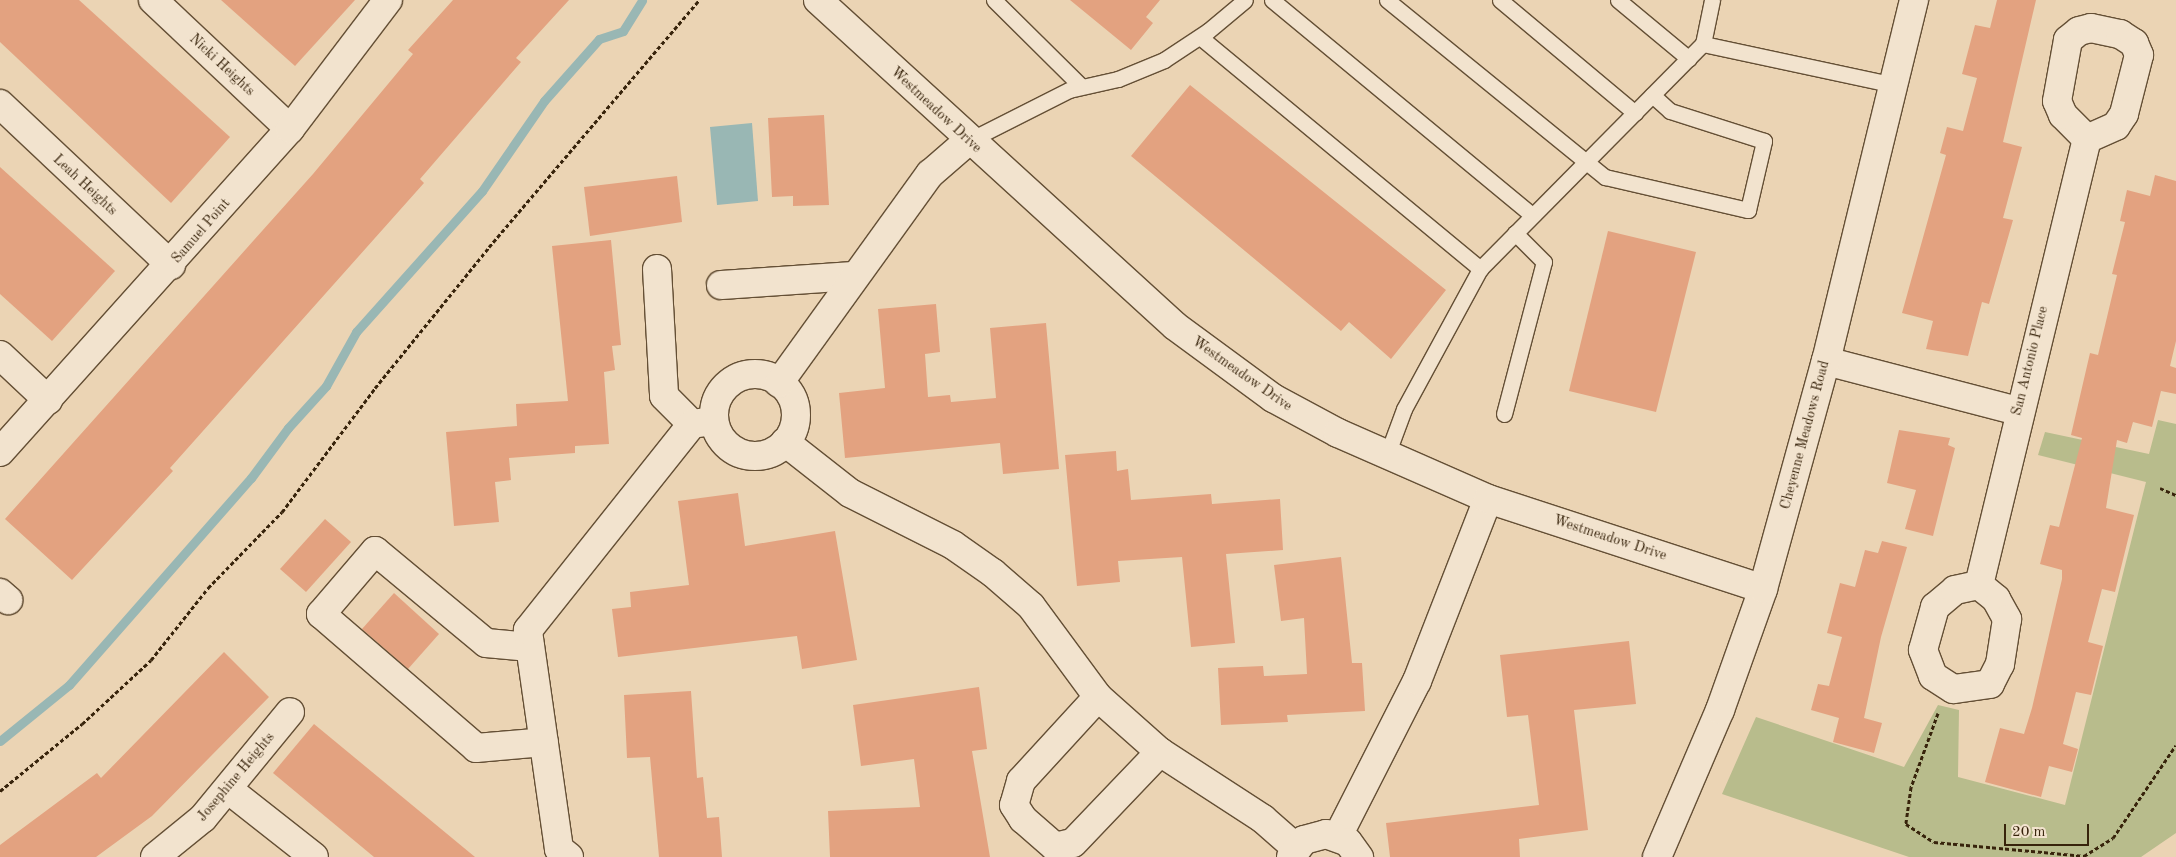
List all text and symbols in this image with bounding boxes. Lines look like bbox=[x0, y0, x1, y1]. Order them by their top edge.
street label: Nicki Heights bbox=[186, 31, 258, 99]
street label: Westmeadow Drive bbox=[887, 64, 985, 156]
street label: Leah Heights bbox=[49, 151, 121, 219]
street label: Samuel Point bbox=[168, 195, 234, 267]
street label: San Antonio Place bbox=[2008, 305, 2052, 417]
street label: Westmeadow Drive bbox=[1189, 333, 1295, 415]
street label: Cheyenne Meadows Road bbox=[1777, 359, 1833, 511]
street label: Westmeadow Drive bbox=[1551, 512, 1669, 564]
street label: Josephine Heights bbox=[194, 729, 278, 825]
scale bar bbox=[2006, 814, 2091, 846]
text: 20 m bbox=[2012, 825, 2046, 840]

